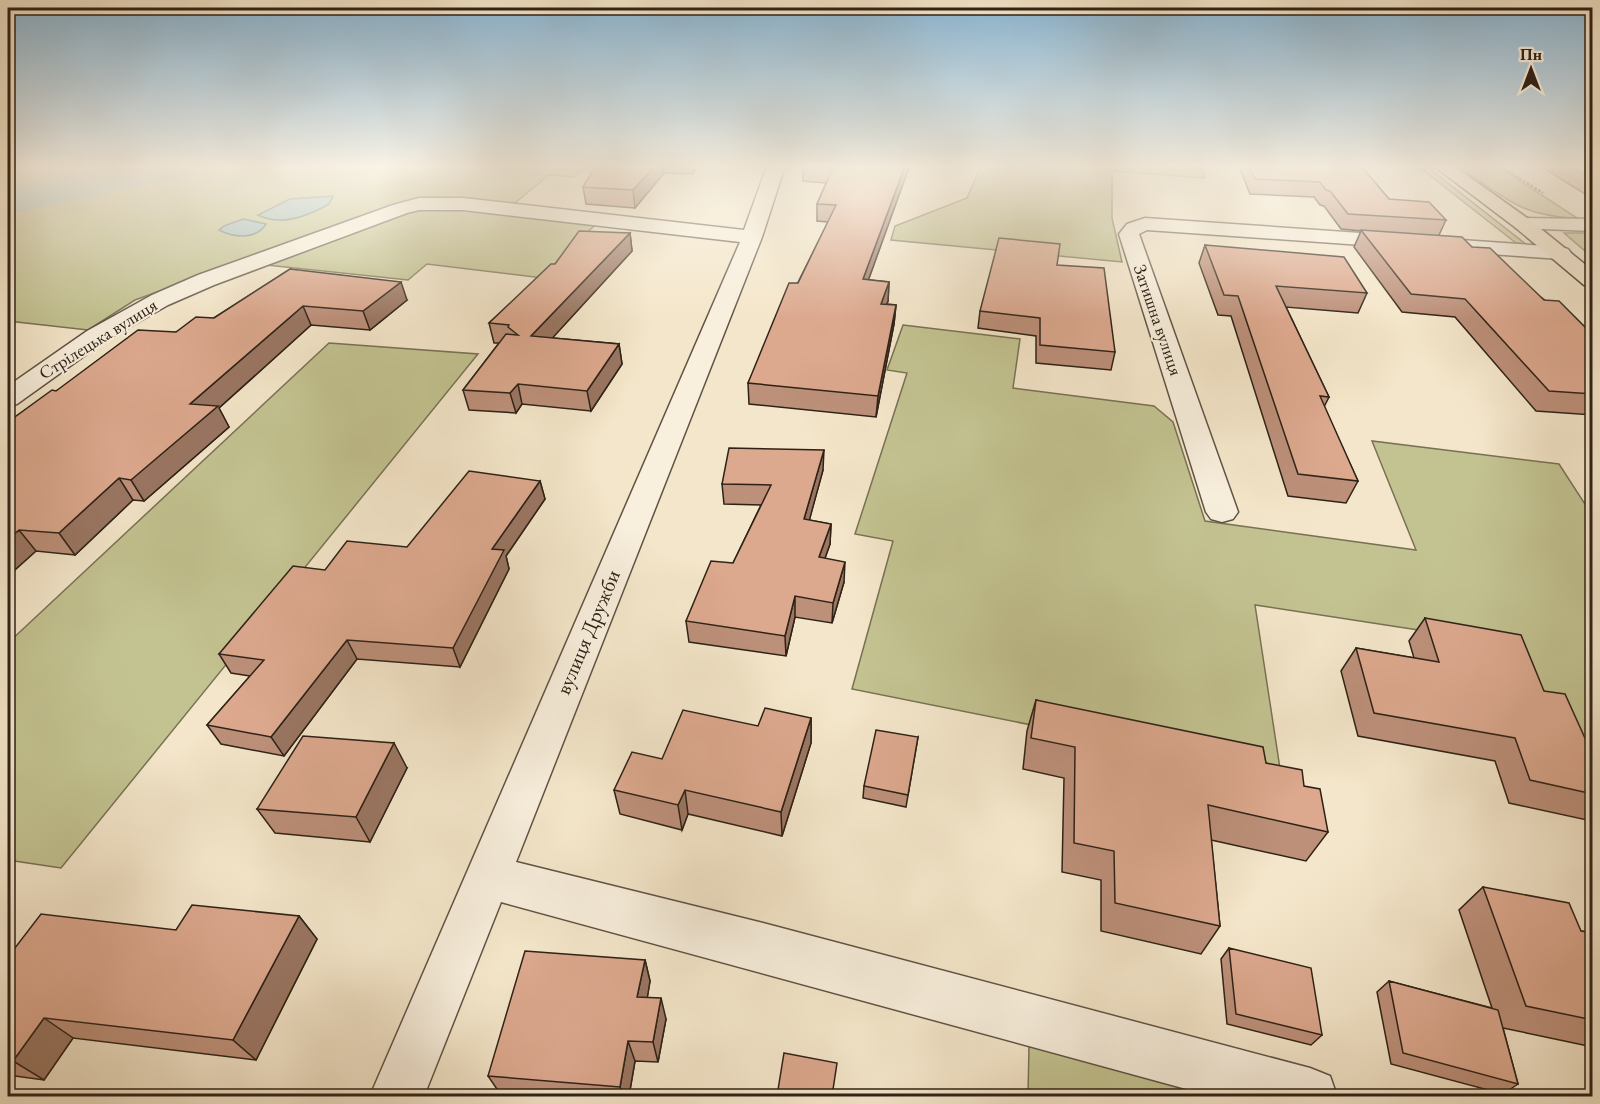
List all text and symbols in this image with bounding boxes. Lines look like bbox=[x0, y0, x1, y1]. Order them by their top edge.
north arrow bbox=[1501, 39, 1561, 99]
text: Пн bbox=[1520, 44, 1542, 65]
street label: Затишна вулиця bbox=[1129, 261, 1188, 378]
street label: Стрілецька вулиця bbox=[34, 293, 161, 384]
street label: вулиця Дружби bbox=[549, 565, 626, 698]

